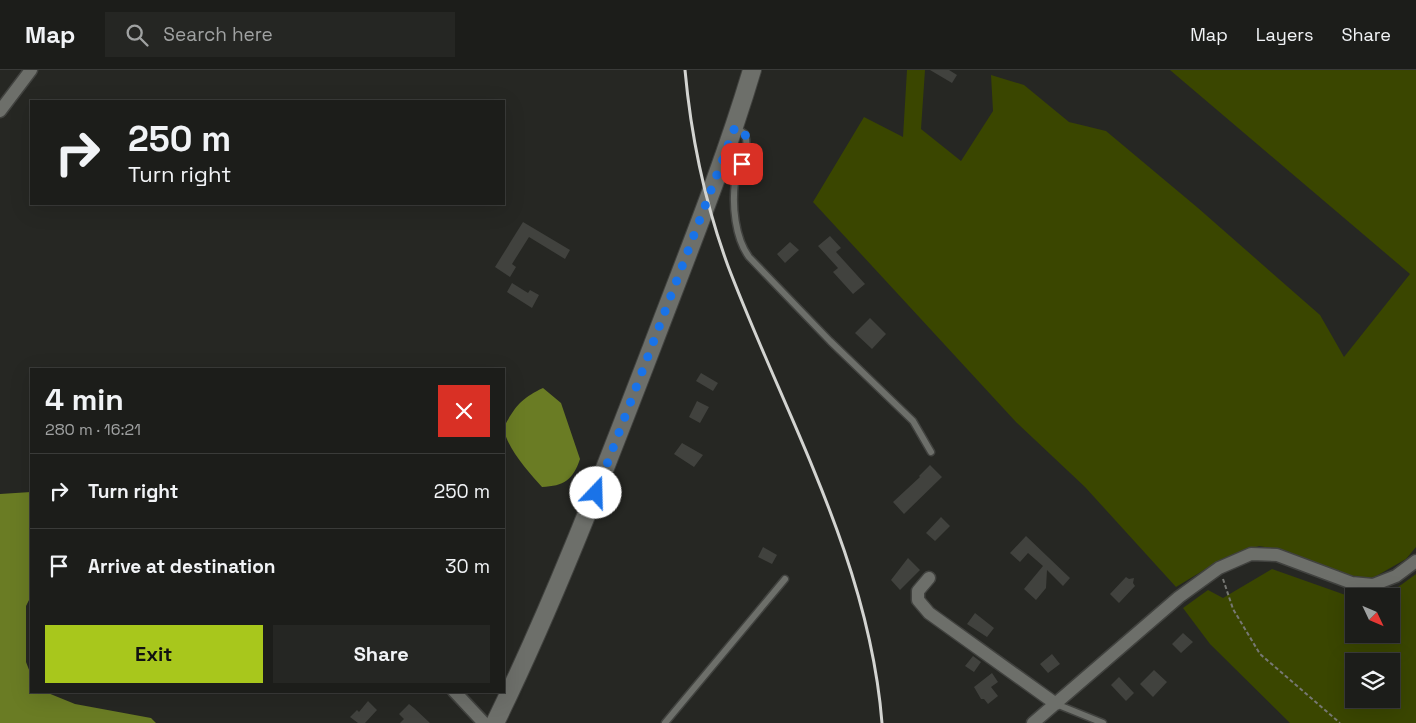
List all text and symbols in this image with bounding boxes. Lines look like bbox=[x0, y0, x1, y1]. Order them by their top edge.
search box bbox=[105, 12, 455, 57]
text: Map bbox=[25, 19, 75, 50]
icon: search bbox=[123, 21, 151, 49]
text: Search here bbox=[163, 22, 273, 47]
text: Map bbox=[1190, 23, 1228, 46]
text: Layers bbox=[1256, 23, 1313, 46]
text: Share bbox=[1341, 23, 1391, 46]
text: 250 m bbox=[128, 117, 231, 161]
icon: right bbox=[45, 120, 110, 185]
pin bbox=[721, 143, 763, 185]
icon: arrive bbox=[728, 150, 756, 178]
text: Turn right bbox=[128, 160, 231, 188]
text: 4 min bbox=[45, 380, 124, 419]
button: close bbox=[438, 385, 490, 437]
text: 280 m · 16:21 bbox=[45, 419, 141, 440]
position arrow bbox=[569, 466, 621, 518]
icon: right bbox=[45, 477, 73, 505]
text: Turn right bbox=[88, 479, 178, 504]
text: 250 m bbox=[434, 479, 490, 504]
icon: arrive bbox=[45, 552, 73, 580]
text: Arrive at destination bbox=[88, 554, 276, 579]
text: 30 m bbox=[445, 554, 490, 579]
north arrow bbox=[1345, 588, 1400, 642]
map controls bbox=[1345, 588, 1400, 708]
button: Exit bbox=[45, 625, 263, 683]
button: Share bbox=[273, 625, 490, 683]
button: layers bbox=[1345, 653, 1400, 708]

